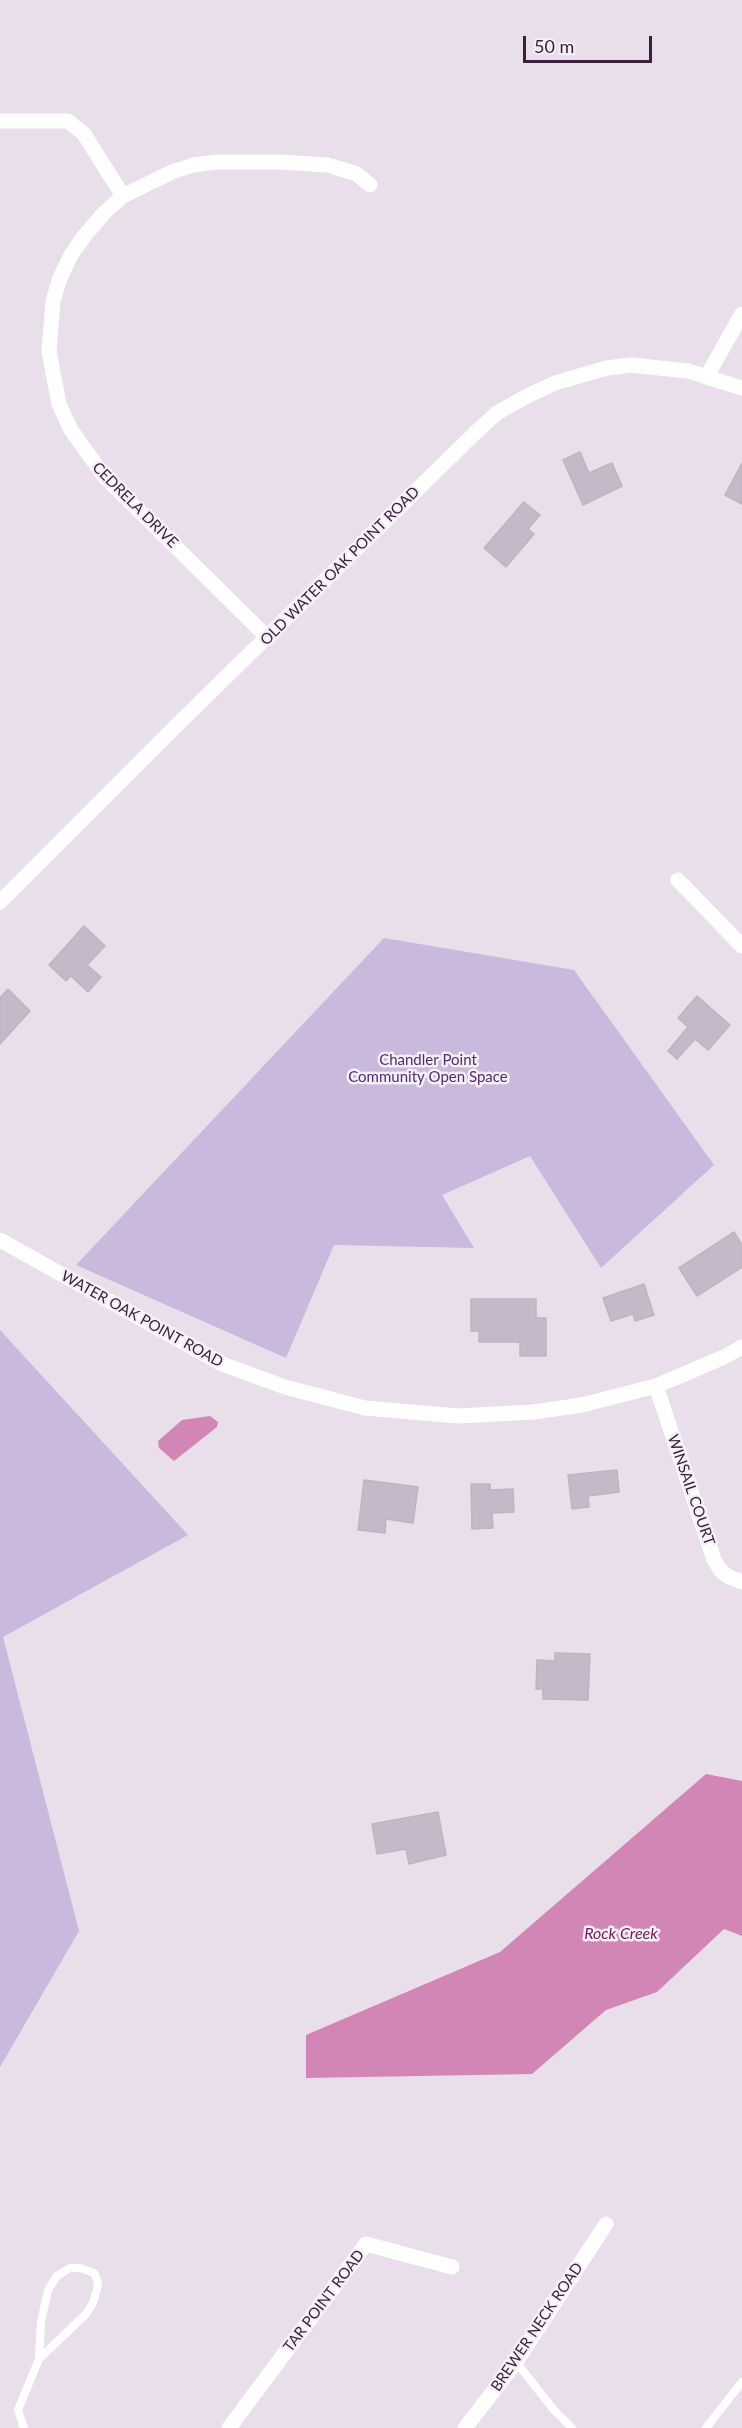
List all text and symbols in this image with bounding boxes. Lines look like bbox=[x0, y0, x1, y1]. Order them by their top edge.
scale bar bbox=[526, 24, 655, 62]
text: 50 m bbox=[534, 35, 574, 57]
street label: CEDRELA DRIVE bbox=[88, 458, 182, 552]
street label: OLD WATER OAK POINT ROAD bbox=[257, 483, 423, 649]
park label: Chandler Point Community Open Space bbox=[348, 1051, 508, 1086]
street label: WATER OAK POINT ROAD bbox=[58, 1267, 226, 1371]
street label: WINSAIL COURT bbox=[664, 1432, 718, 1548]
water label: Rock Creek bbox=[584, 1924, 658, 1944]
street label: TAR POINT ROAD bbox=[280, 2246, 368, 2356]
street label: BREWER NECK ROAD bbox=[487, 2259, 587, 2395]

